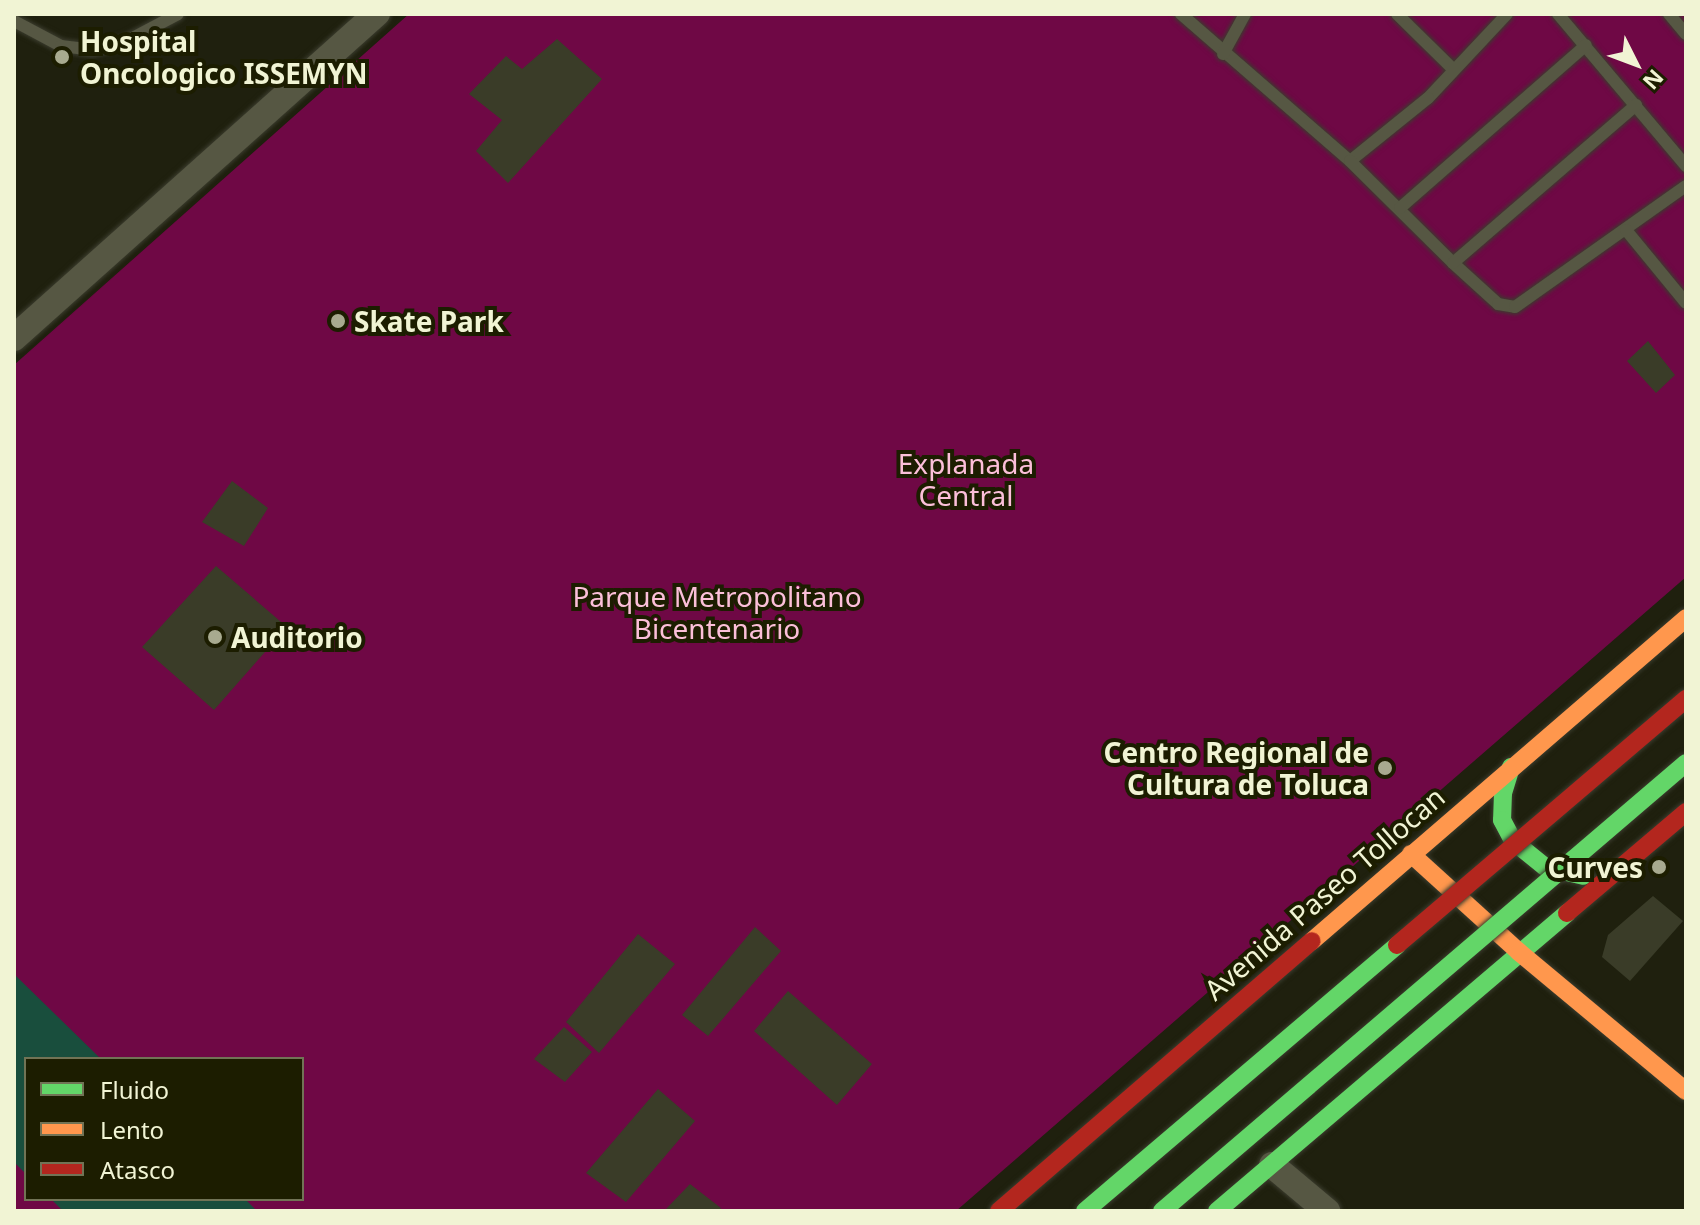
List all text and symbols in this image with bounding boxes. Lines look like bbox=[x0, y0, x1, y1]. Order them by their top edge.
place label: Hospital Oncologico ISSEMYN bbox=[80, 24, 368, 90]
north arrow bbox=[1596, 24, 1676, 104]
marker: Hospital Oncologico ISSEMYN bbox=[51, 46, 73, 68]
text: N bbox=[1637, 63, 1671, 97]
place label: Skate Park bbox=[354, 304, 504, 338]
marker: Skate Park bbox=[329, 312, 347, 330]
park label: Explanada Central bbox=[898, 446, 1034, 512]
park label: Parque Metropolitano Bicentenario bbox=[572, 579, 862, 645]
place label: Auditorio bbox=[231, 620, 363, 654]
marker: Auditorio bbox=[206, 628, 224, 646]
place label: Centro Regional de Cultura de Toluca bbox=[1104, 735, 1369, 801]
marker: Centro Regional de Cultura de Toluca bbox=[1376, 759, 1394, 777]
street label: Avenida Paseo Tollocan bbox=[1197, 780, 1451, 1006]
place label: Curves bbox=[1548, 850, 1643, 884]
marker: Curves bbox=[1650, 858, 1668, 876]
legend bbox=[24, 1057, 304, 1201]
text: Fluido bbox=[100, 1073, 169, 1106]
text: Lento bbox=[100, 1113, 164, 1146]
text: Atasco bbox=[100, 1153, 175, 1186]

